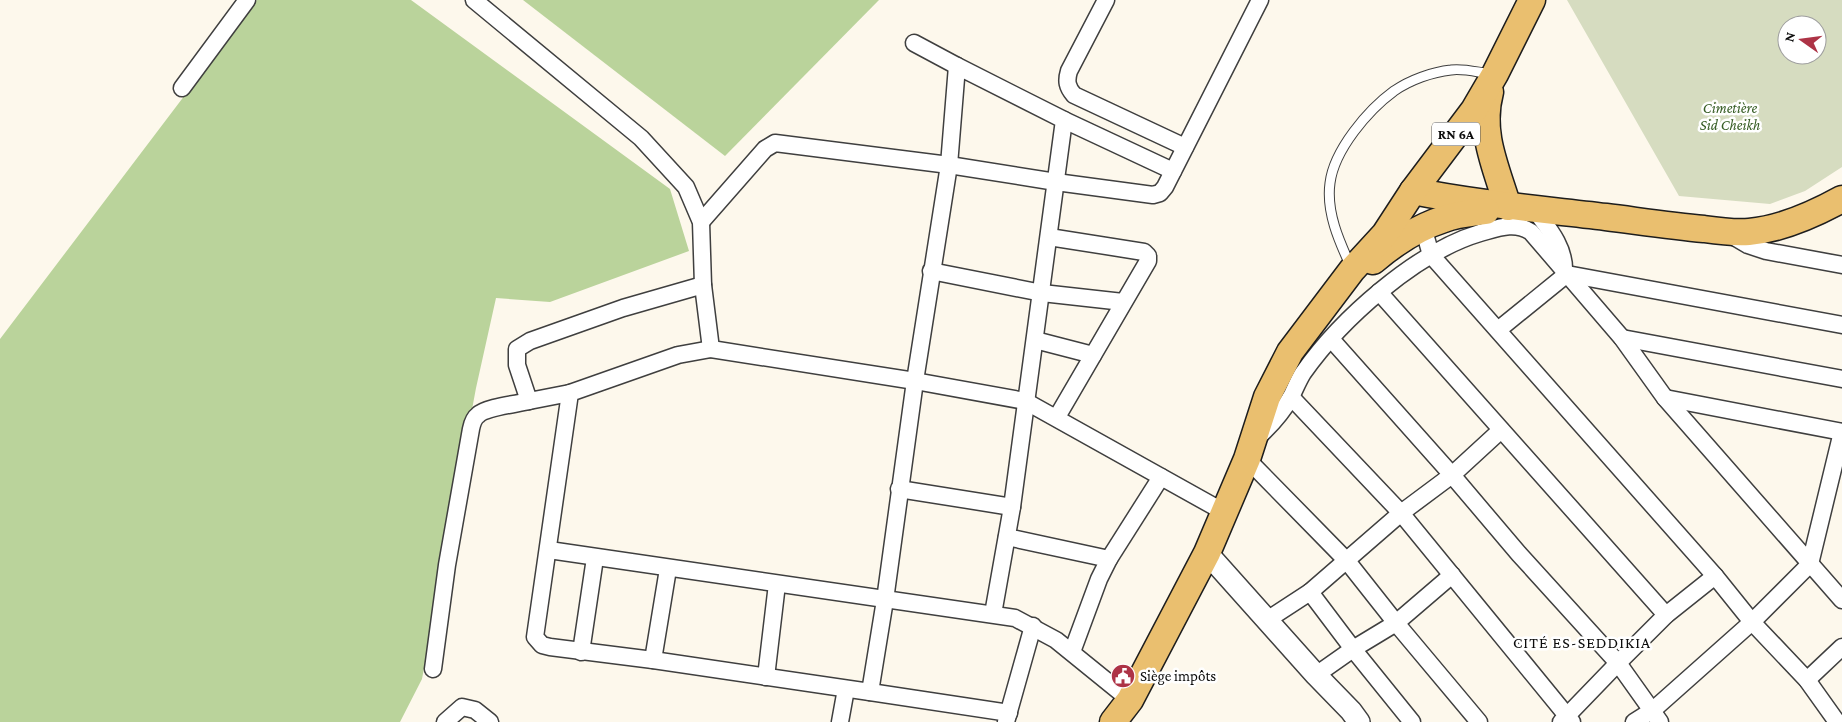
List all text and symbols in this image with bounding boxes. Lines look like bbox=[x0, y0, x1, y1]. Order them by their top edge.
north arrow bbox=[1777, 15, 1827, 65]
text: N bbox=[1780, 30, 1798, 43]
park label: Cimetière Sid Cheikh bbox=[1700, 100, 1760, 133]
road number: RN 6A bbox=[1432, 122, 1480, 146]
district label: CITÉ ES-SEDDIKIA bbox=[1513, 634, 1651, 651]
public building icon: Siège impôts bbox=[1110, 663, 1136, 689]
place label: Siège impôts bbox=[1140, 668, 1216, 685]

